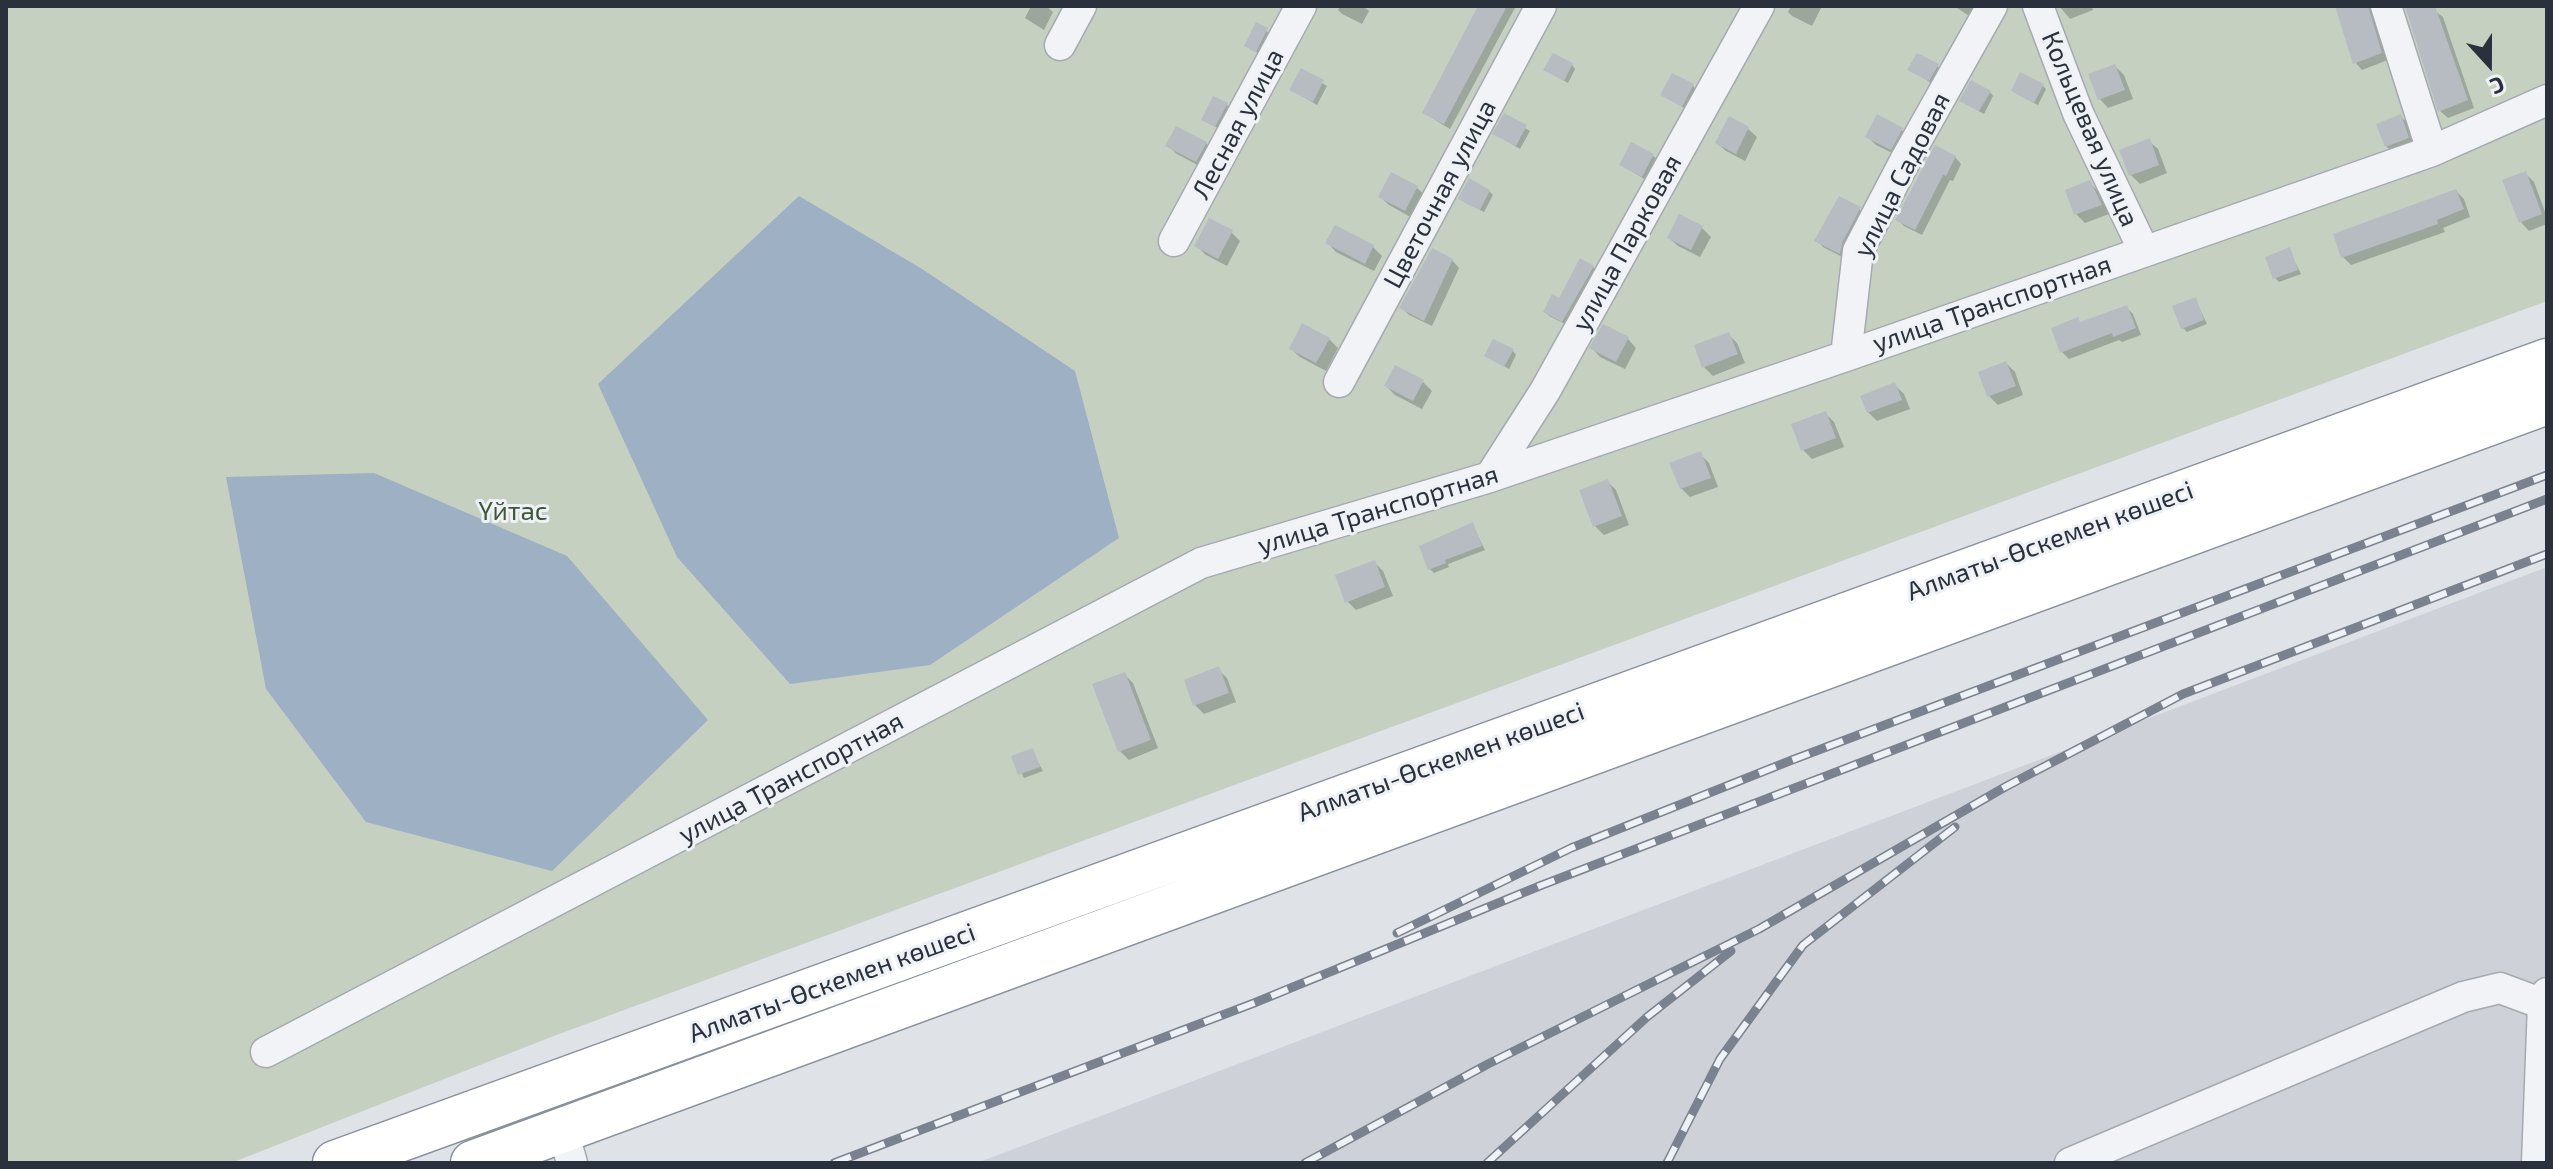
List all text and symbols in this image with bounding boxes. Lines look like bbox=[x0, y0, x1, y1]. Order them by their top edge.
north arrow bbox=[2449, 24, 2529, 104]
street label: Кольцевая улица bbox=[2035, 27, 2145, 231]
street label: Лесная улица bbox=[1185, 43, 1291, 205]
text: С bbox=[2487, 72, 2508, 101]
street label: улица Садовая bbox=[1847, 88, 1957, 262]
street label: Цветочная улица bbox=[1377, 94, 1503, 294]
street label: улица Парковая bbox=[1566, 149, 1688, 337]
street label: улица Транспортная bbox=[1869, 249, 2115, 359]
street label: улица Транспортная bbox=[1254, 459, 1502, 561]
street label: Алматы-Өскемен көшесі bbox=[1902, 475, 2198, 607]
park label: Үйтас bbox=[478, 495, 548, 527]
street label: Алматы-Өскемен көшесі bbox=[1293, 696, 1589, 828]
street label: улица Транспортная bbox=[673, 706, 909, 850]
street label: Алматы-Өскемен көшесі bbox=[684, 917, 980, 1049]

